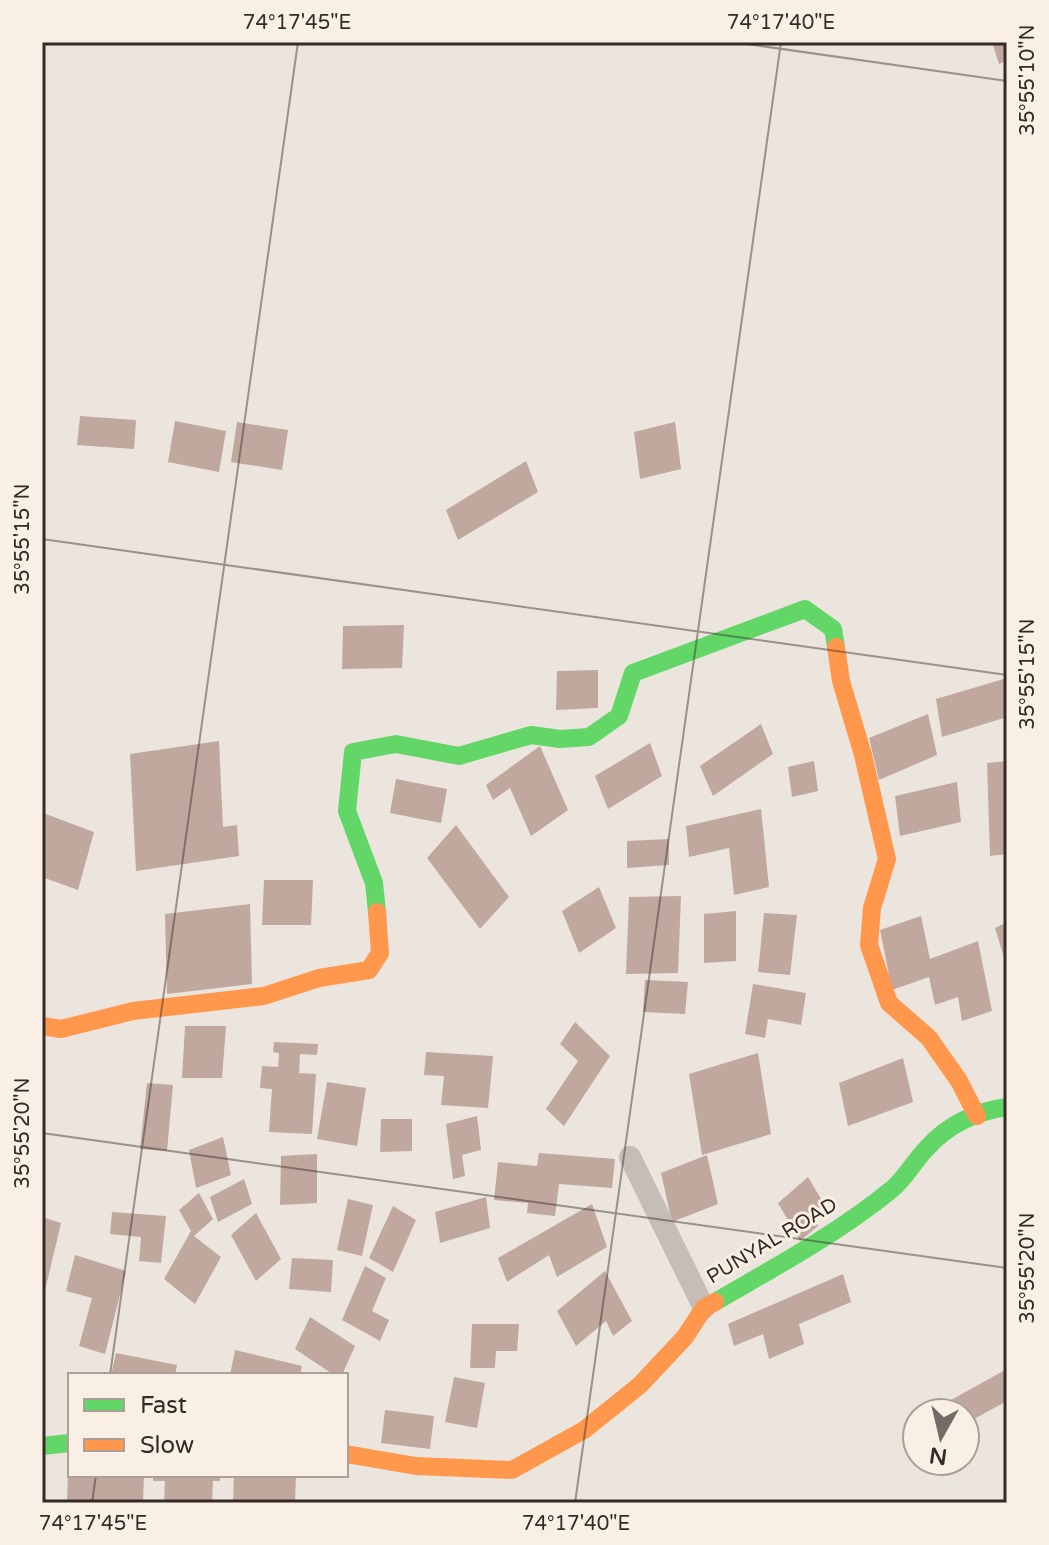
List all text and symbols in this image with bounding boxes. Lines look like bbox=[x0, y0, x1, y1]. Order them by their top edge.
text: 74°17'45"E bbox=[243, 11, 351, 35]
text: 74°17'40"E bbox=[727, 11, 835, 35]
text: 35°55'10"N bbox=[1016, 24, 1040, 136]
text: 35°55'15"N bbox=[11, 483, 35, 595]
text: 35°55'15"N bbox=[1016, 618, 1040, 730]
text: 35°55'20"N bbox=[11, 1077, 35, 1189]
street label: PUNYAL ROAD bbox=[702, 1193, 842, 1289]
text: 35°55'20"N bbox=[1016, 1212, 1040, 1324]
legend bbox=[68, 1373, 348, 1477]
text: Fast bbox=[140, 1391, 187, 1420]
north arrow bbox=[901, 1397, 981, 1477]
text: Slow bbox=[140, 1431, 194, 1460]
text: N bbox=[928, 1442, 949, 1470]
text: 74°17'45"E bbox=[39, 1512, 147, 1536]
text: 74°17'40"E bbox=[522, 1512, 630, 1536]

